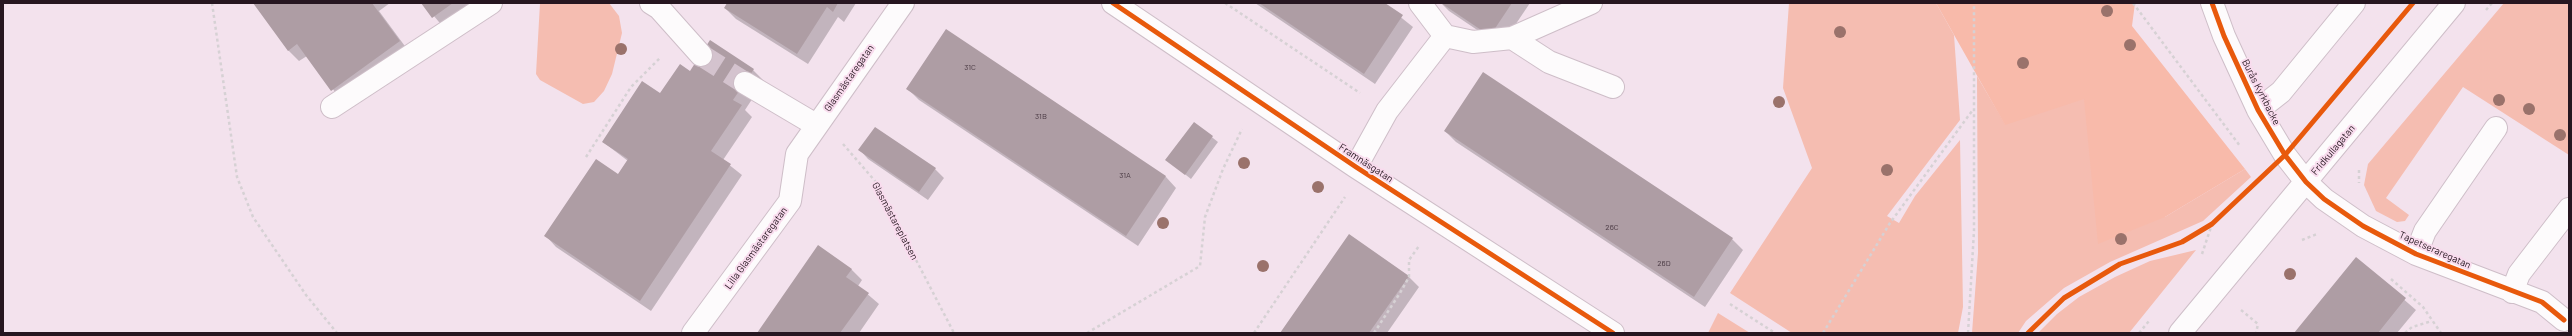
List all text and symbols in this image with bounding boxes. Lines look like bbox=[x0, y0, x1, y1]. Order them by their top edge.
street label: Glasmästaregatan bbox=[822, 42, 876, 114]
street label: Burås Kyrkbacke bbox=[2239, 57, 2283, 127]
house number: 31C bbox=[964, 62, 976, 72]
house number: 31B bbox=[1035, 111, 1047, 121]
street label: Fridkullagatan bbox=[2309, 122, 2357, 178]
street label: Framnäsgatan bbox=[1337, 141, 1395, 185]
house number: 31A bbox=[1119, 170, 1131, 180]
street label: Glasmästareplatsen bbox=[869, 180, 921, 262]
street label: Lilla Glasmästaregatan bbox=[722, 205, 790, 291]
house number: 26C bbox=[1605, 222, 1619, 232]
street label: Tapetseraregatan bbox=[2397, 229, 2473, 271]
house number: 26D bbox=[1657, 258, 1671, 268]

